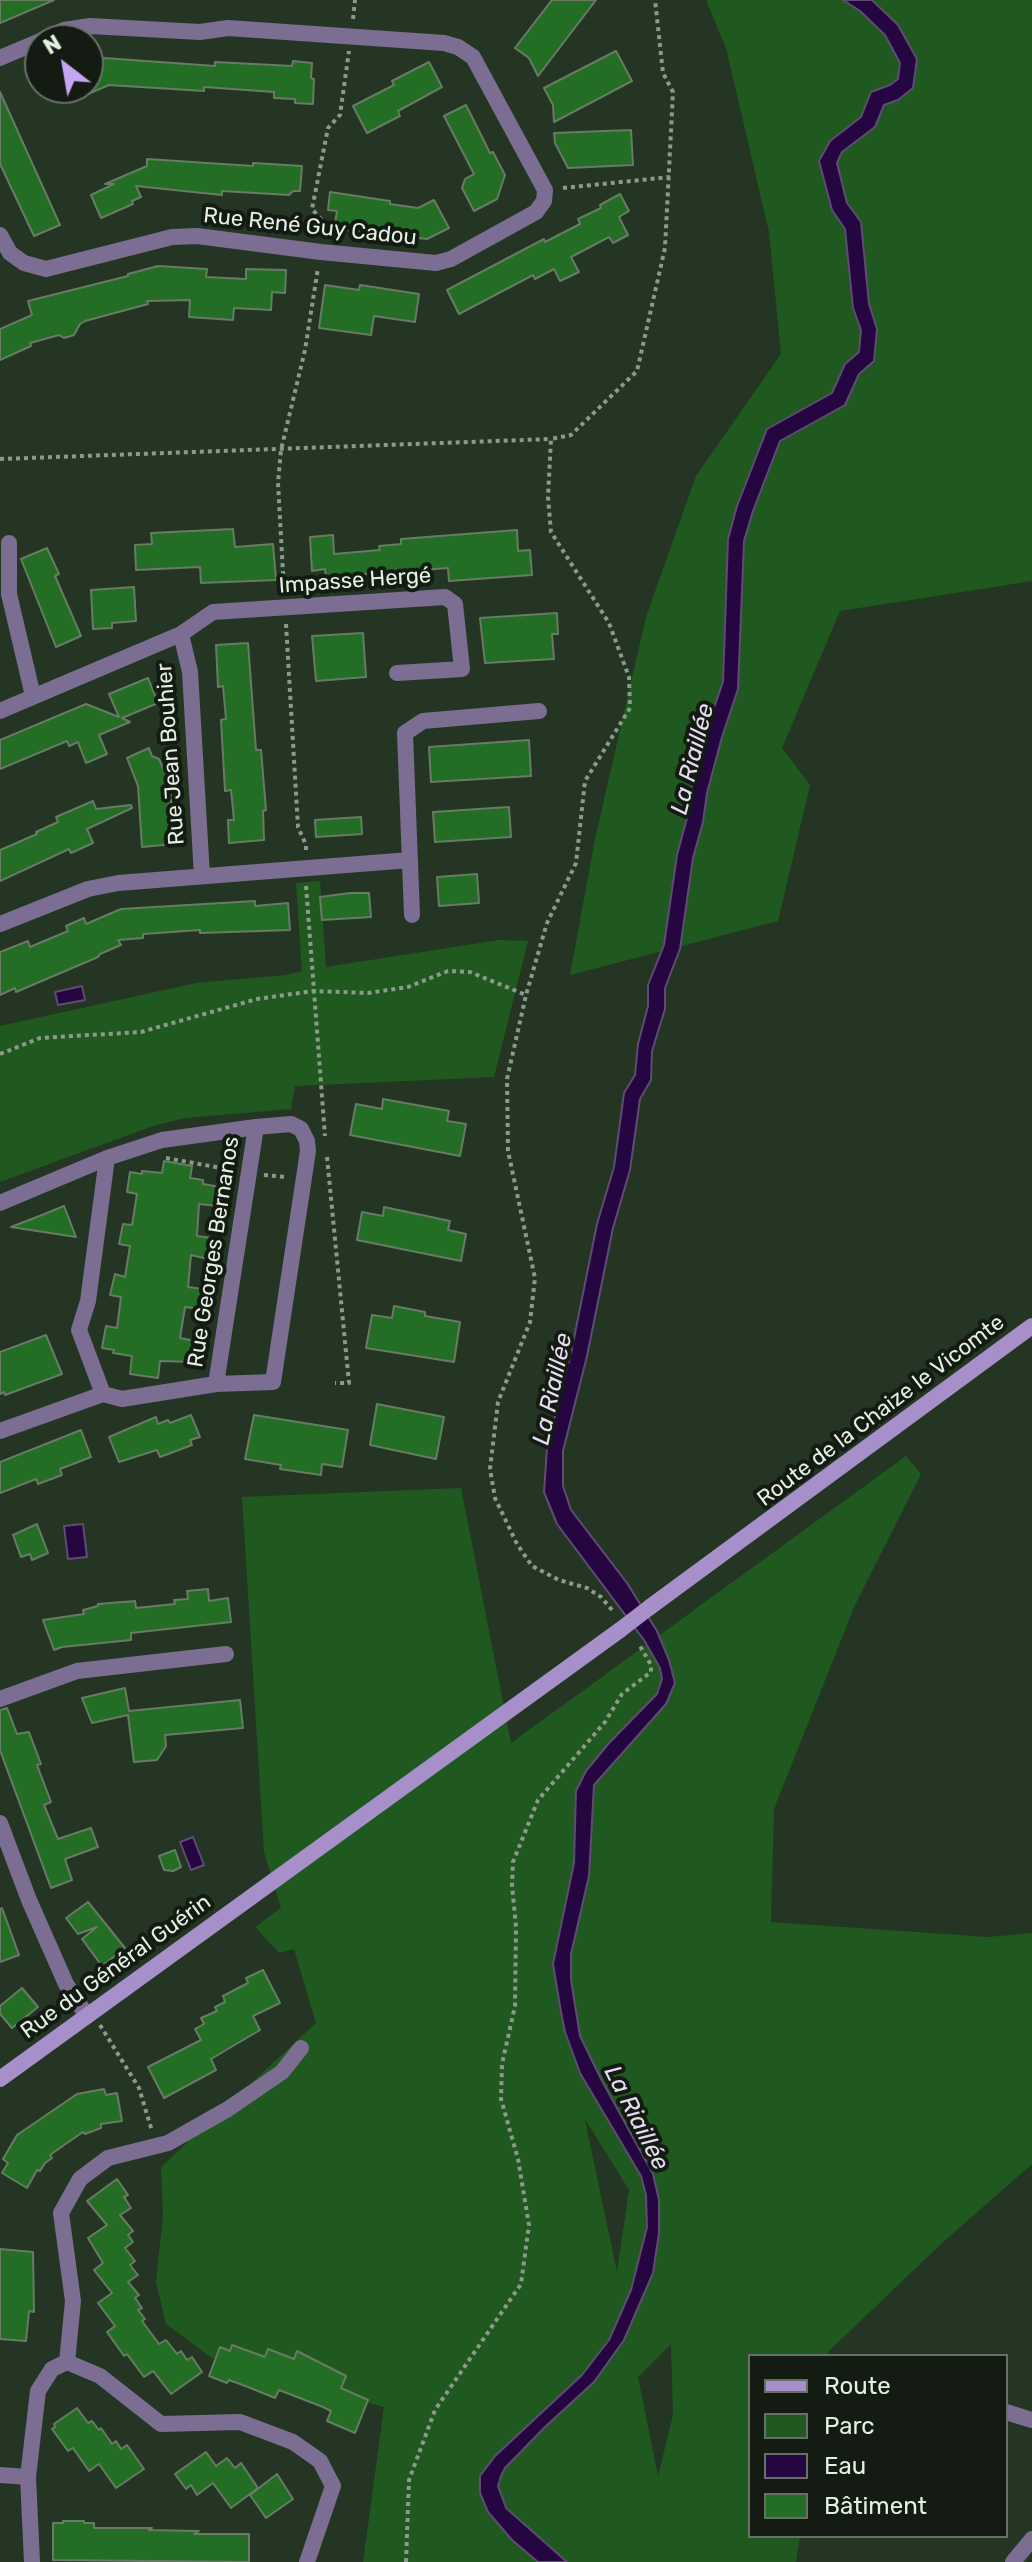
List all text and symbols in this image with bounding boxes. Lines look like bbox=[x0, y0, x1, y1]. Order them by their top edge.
north arrow bbox=[24, 24, 104, 104]
text: N bbox=[39, 29, 66, 60]
street label: Rue René Guy Cadou bbox=[202, 203, 418, 251]
street label: Impasse Hergé bbox=[278, 563, 432, 599]
street label: Rue Jean Bouhier bbox=[151, 662, 191, 846]
water label: La Riaillée bbox=[665, 701, 721, 817]
street label: Rue Georges Bernanos bbox=[183, 1135, 245, 1369]
street label: Route de la Chaize le Vicomte bbox=[752, 1310, 1010, 1512]
water label: La Riaillée bbox=[527, 1331, 579, 1447]
street label: Rue du Général Guérin bbox=[16, 1889, 216, 2045]
water label: La Riaillée bbox=[597, 2061, 675, 2175]
legend bbox=[748, 2354, 1008, 2538]
text: Route bbox=[824, 2372, 891, 2400]
text: Parc bbox=[824, 2412, 875, 2440]
text: Eau bbox=[824, 2452, 866, 2480]
text: Bâtiment bbox=[824, 2492, 927, 2520]

